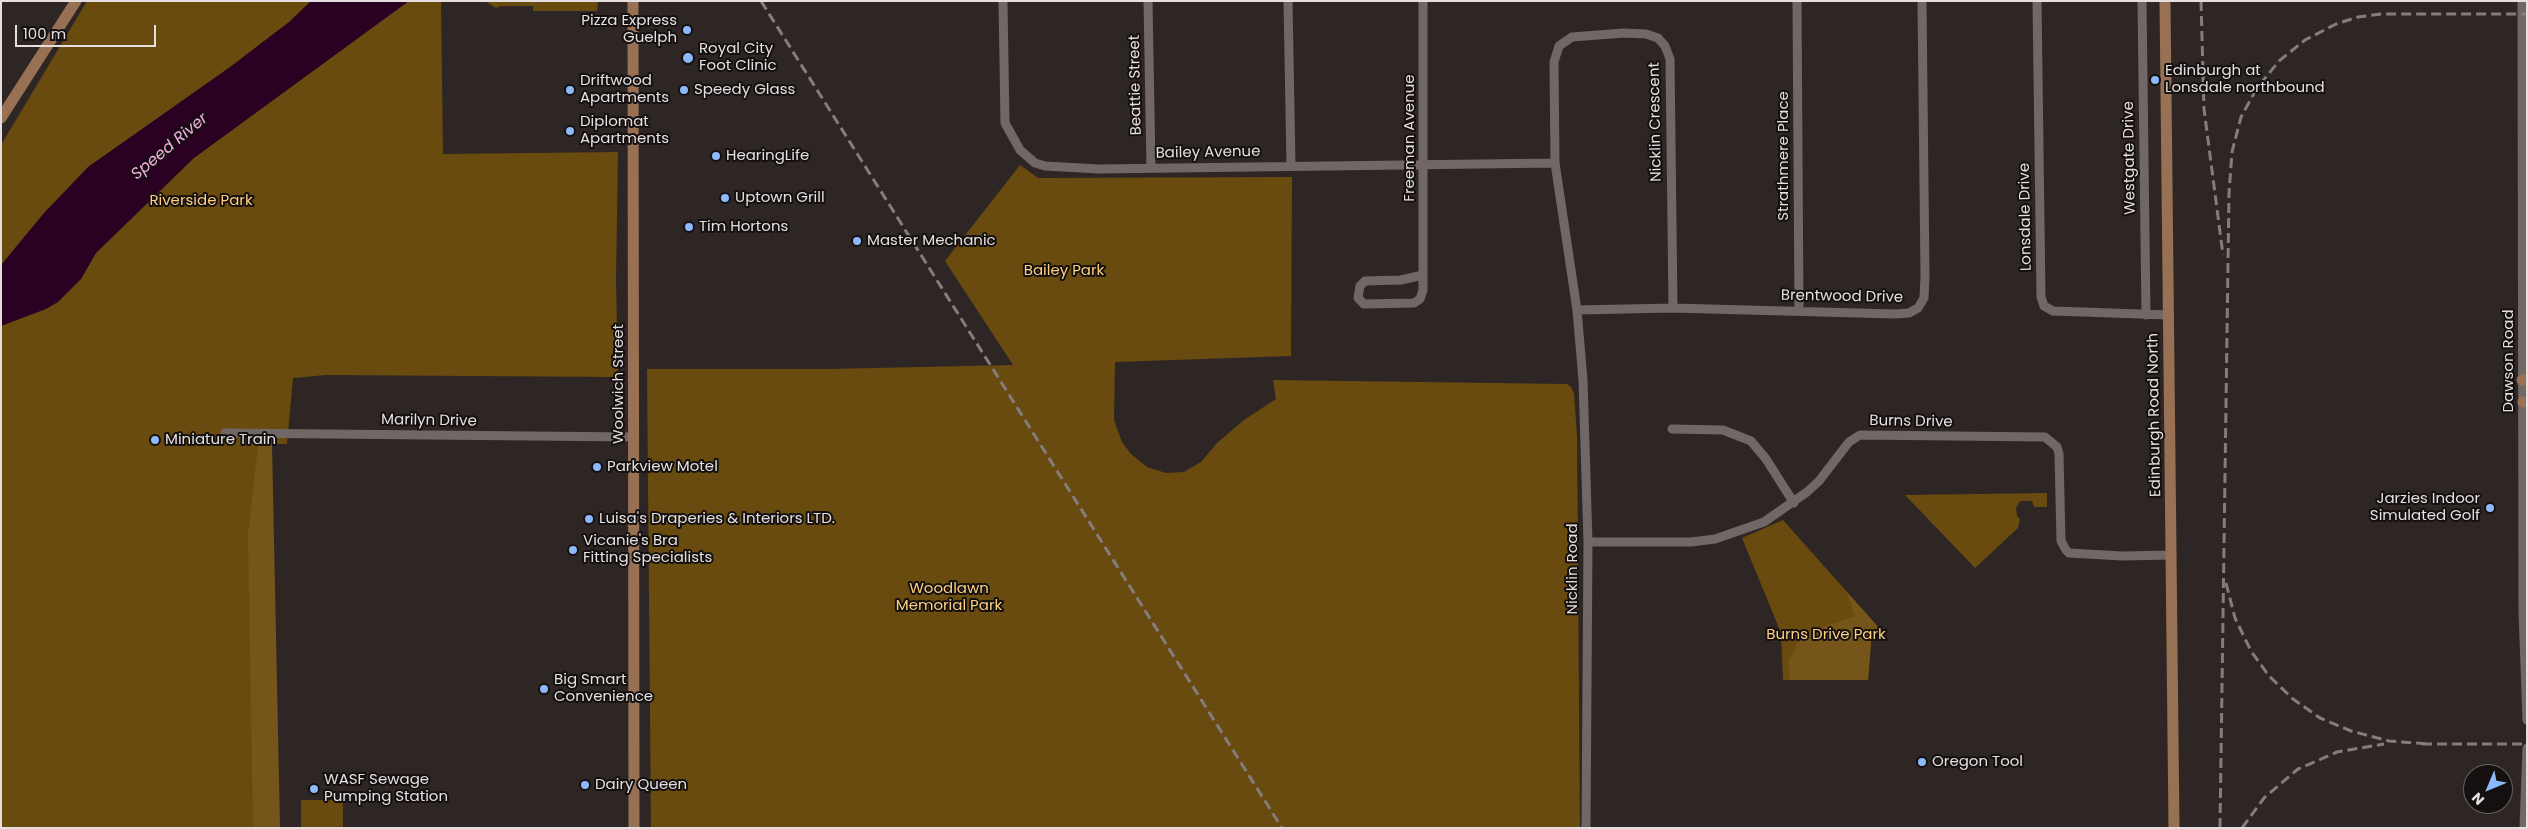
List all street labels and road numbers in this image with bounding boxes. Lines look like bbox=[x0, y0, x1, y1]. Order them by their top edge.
street label: Beattie Street bbox=[1126, 35, 1146, 135]
street label: Nicklin Crescent bbox=[1646, 62, 1666, 182]
street label: Freeman Avenue bbox=[1401, 74, 1419, 202]
street label: Strathmere Place bbox=[1775, 91, 1793, 221]
street label: Westgate Drive bbox=[2120, 101, 2140, 215]
street label: Bailey Avenue bbox=[1155, 143, 1261, 163]
street label: Lonsdale Drive bbox=[2016, 163, 2036, 271]
street label: Brentwood Drive bbox=[1781, 287, 1903, 307]
street label: Dawson Road bbox=[2500, 309, 2518, 413]
street label: Woolwich Street bbox=[610, 324, 628, 444]
street label: Edinburgh Road North bbox=[2145, 333, 2165, 497]
street label: Marilyn Drive bbox=[381, 411, 477, 431]
street label: Burns Drive bbox=[1869, 412, 1953, 432]
street label: Nicklin Road bbox=[1564, 523, 1582, 615]

